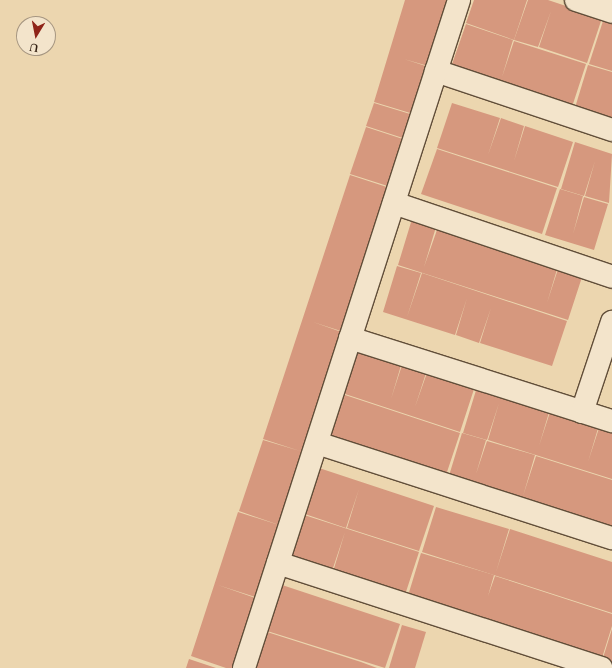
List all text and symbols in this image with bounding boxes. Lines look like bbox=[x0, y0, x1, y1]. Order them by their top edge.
north arrow bbox=[16, 16, 56, 56]
text: U bbox=[28, 39, 40, 55]

